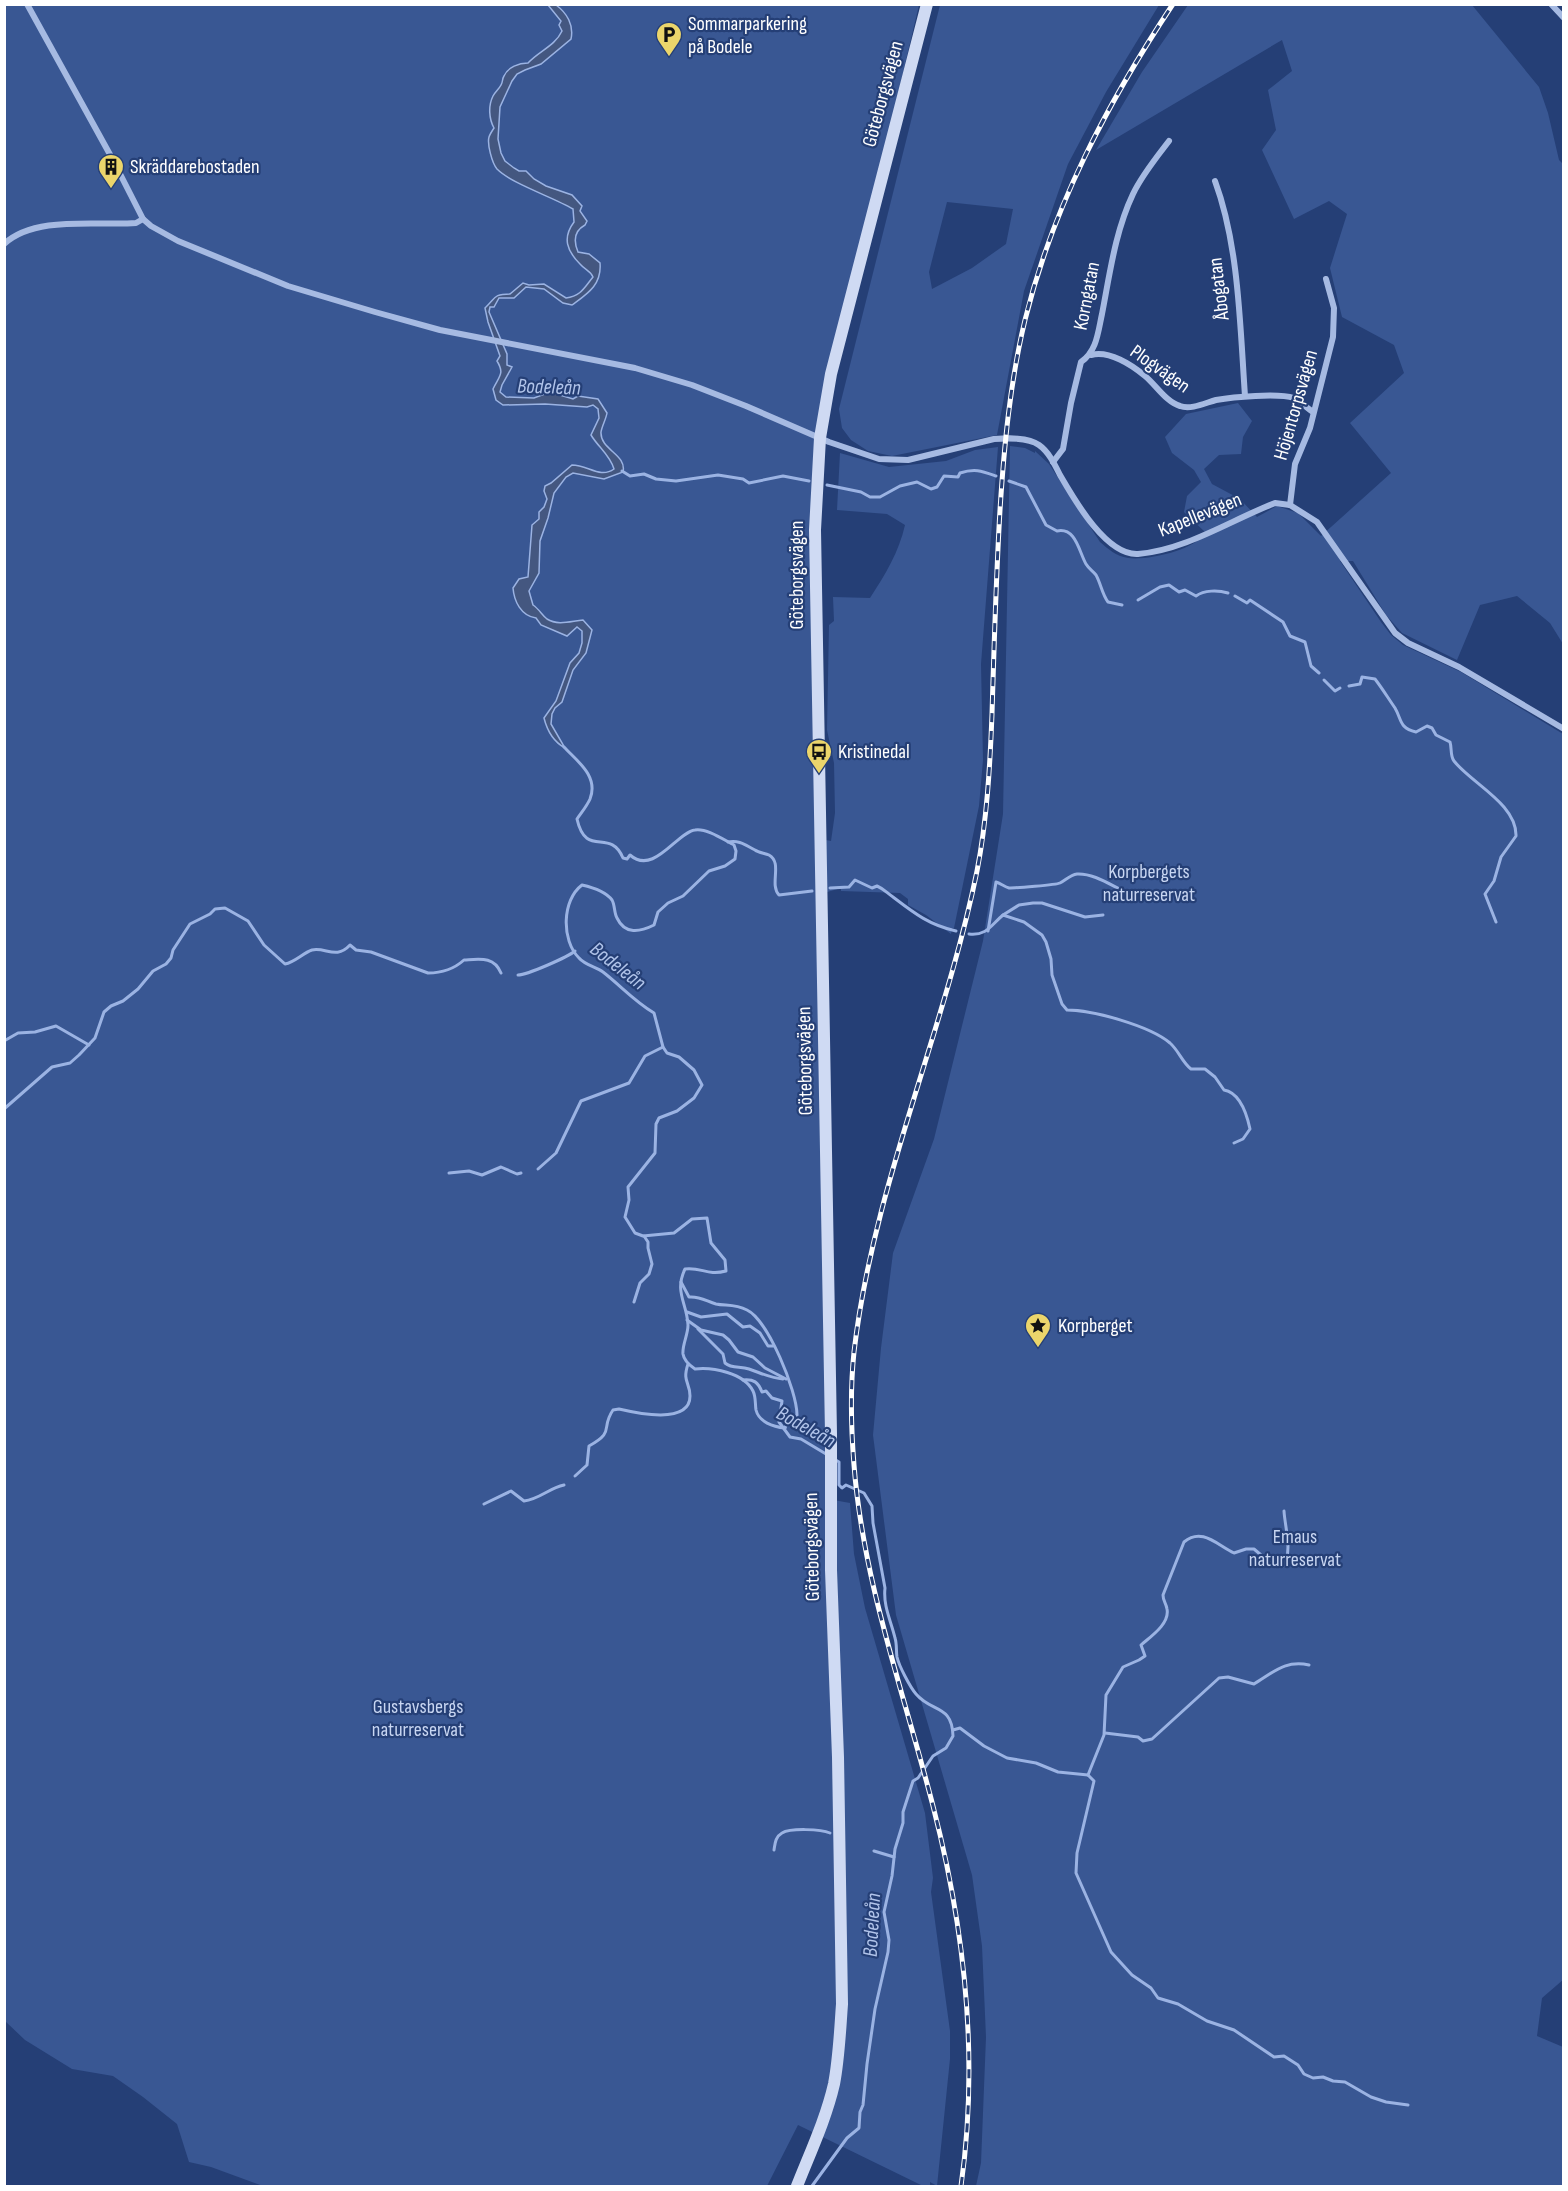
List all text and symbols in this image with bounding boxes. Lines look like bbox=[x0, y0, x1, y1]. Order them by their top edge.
place label: Sommarparkering på Bodele bbox=[688, 12, 807, 59]
parking icon: Sommarparkering på Bodele bbox=[654, 20, 684, 58]
street label: Göteborgsvägen bbox=[857, 38, 909, 150]
building icon: Skräddarebostaden bbox=[96, 152, 126, 190]
place label: Skräddarebostaden bbox=[130, 155, 260, 179]
street label: Åbogatan bbox=[1203, 256, 1235, 323]
street label: Korngatan bbox=[1069, 260, 1105, 332]
street label: Plogvägen bbox=[1125, 340, 1195, 398]
street label: Höjentorpsvägen bbox=[1269, 347, 1323, 463]
water label: Bodeleån bbox=[517, 373, 582, 401]
street label: Kapellevägen bbox=[1155, 487, 1245, 543]
street label: Göteborgsvägen bbox=[785, 521, 809, 629]
bus stop icon: Kristinedal bbox=[804, 737, 834, 775]
place label: Kristinedal bbox=[838, 740, 910, 764]
park label: Korpbergets naturreservat bbox=[1103, 860, 1195, 907]
water label: Bodeleån bbox=[585, 937, 651, 996]
street label: Göteborgsvägen bbox=[792, 1006, 818, 1116]
place icon: Korpberget bbox=[1023, 1311, 1053, 1349]
place label: Korpberget bbox=[1058, 1314, 1133, 1338]
water label: Bodeleån bbox=[772, 1401, 840, 1453]
street label: Göteborgsvägen bbox=[799, 1492, 825, 1602]
park label: Emaus naturreservat bbox=[1249, 1525, 1341, 1572]
park label: Gustavsbergs naturreservat bbox=[372, 1695, 464, 1742]
water label: Bodeleån bbox=[858, 1892, 886, 1958]

